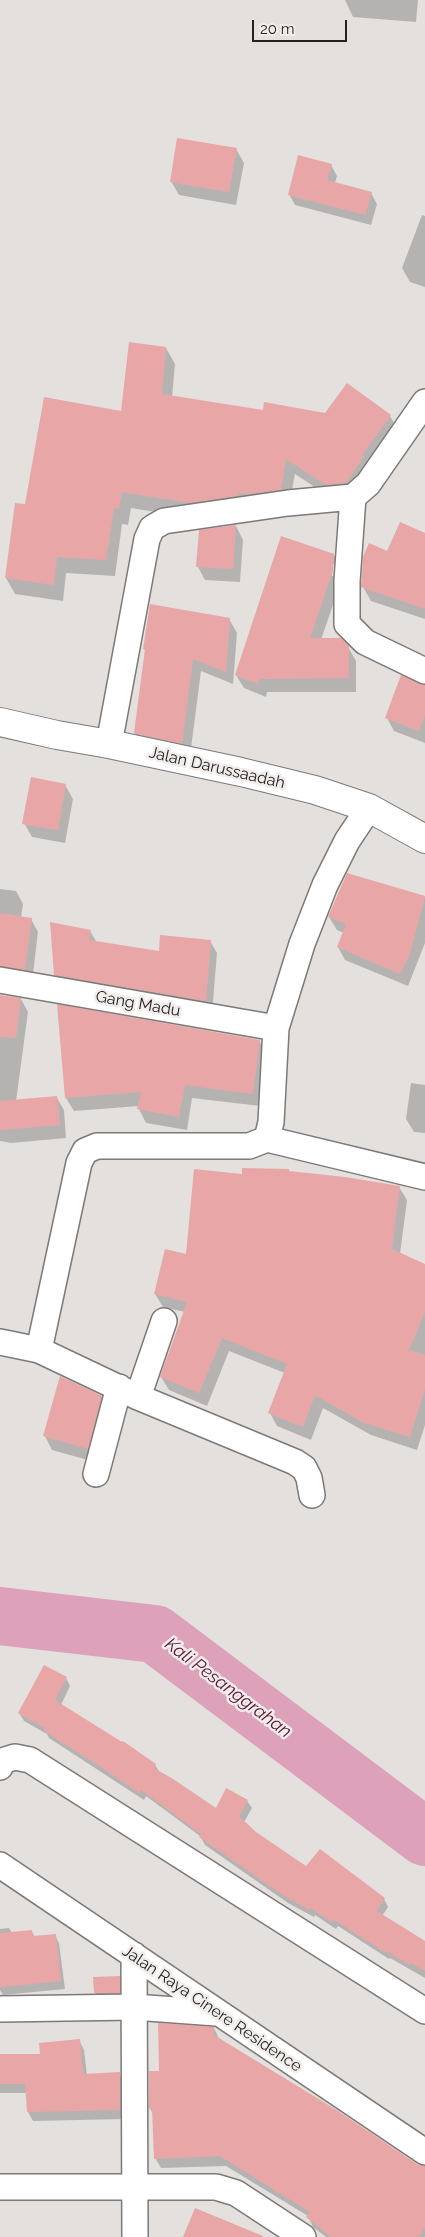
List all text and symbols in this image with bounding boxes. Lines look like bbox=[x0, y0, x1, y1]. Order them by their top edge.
scale bar bbox=[255, 10, 350, 42]
text: 20 m bbox=[260, 20, 295, 38]
street label: Jalan Darussaadah bbox=[147, 743, 287, 793]
street label: Gang Madu bbox=[94, 987, 182, 1021]
water label: Kali Pesanggrahan bbox=[160, 1633, 296, 1743]
street label: Jalan Raya Cinere Residence bbox=[119, 1942, 305, 2076]

